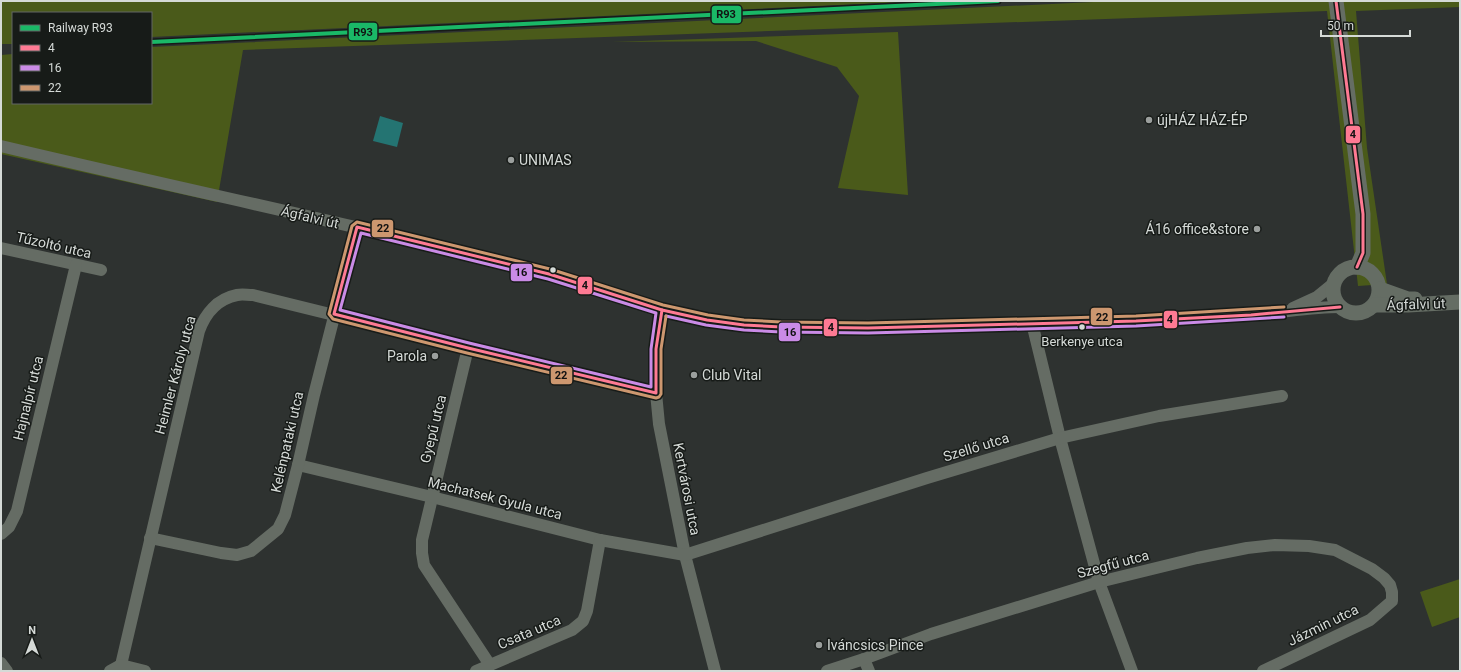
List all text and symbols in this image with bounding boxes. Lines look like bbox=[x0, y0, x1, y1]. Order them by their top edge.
line badge: R93 bbox=[711, 5, 742, 24]
text: R93 bbox=[716, 8, 736, 21]
legend bbox=[12, 12, 152, 104]
scale bar bbox=[1321, 12, 1410, 38]
text: 50 m bbox=[1327, 19, 1354, 33]
text: Railway R93 bbox=[48, 21, 113, 35]
line badge: R93 bbox=[348, 22, 378, 41]
text: R93 bbox=[353, 26, 373, 39]
text: 4 bbox=[48, 41, 55, 55]
text: 16 bbox=[48, 61, 62, 75]
text: 22 bbox=[48, 81, 62, 95]
place label: újHÁZ HÁZ-ÉP bbox=[1157, 111, 1248, 128]
marker: újHÁZ HÁZ-ÉP bbox=[1144, 115, 1154, 125]
line badge: 4 bbox=[1345, 125, 1361, 144]
text: 4 bbox=[1350, 128, 1357, 141]
place label: UNIMAS bbox=[519, 152, 572, 168]
marker: UNIMAS bbox=[506, 155, 516, 165]
street label: Ágfalvi út bbox=[280, 202, 341, 232]
line badge: 22 bbox=[371, 219, 394, 238]
place label: Á16 office&store bbox=[1146, 220, 1249, 237]
text: 22 bbox=[377, 222, 389, 235]
marker: Á16 office&store bbox=[1252, 224, 1262, 234]
street label: Tűzoltó utca bbox=[15, 229, 93, 261]
line badge: 16 bbox=[510, 263, 533, 282]
unlabelled marker bbox=[548, 265, 558, 275]
text: 16 bbox=[515, 266, 527, 279]
line badge: 4 bbox=[577, 276, 593, 295]
text: 4 bbox=[582, 279, 589, 292]
street label: Ágfalvi út bbox=[1386, 294, 1446, 313]
line badge: 22 bbox=[1090, 307, 1113, 326]
line badge: 4 bbox=[1163, 310, 1178, 329]
text: 22 bbox=[1096, 311, 1108, 324]
text: 4 bbox=[1167, 313, 1174, 326]
street label: Heimler Károly utca bbox=[152, 314, 198, 436]
line badge: 4 bbox=[823, 318, 838, 337]
text: 4 bbox=[828, 321, 835, 334]
line badge: 16 bbox=[778, 322, 801, 342]
marker: Berkenye utca bbox=[1077, 322, 1087, 332]
text: 16 bbox=[784, 326, 796, 339]
place label: Berkenye utca bbox=[1041, 334, 1123, 349]
place label: Parola bbox=[387, 348, 427, 364]
marker: Parola bbox=[430, 351, 440, 361]
street label: Hajnalpír utca bbox=[10, 354, 46, 442]
line badge: 22 bbox=[550, 366, 573, 385]
place label: Club Vital bbox=[702, 367, 762, 383]
text: 22 bbox=[555, 369, 567, 382]
marker: Club Vital bbox=[689, 370, 699, 380]
street label: Kelénpataki utca bbox=[268, 390, 306, 494]
street label: Gyepű utca bbox=[417, 393, 449, 465]
street label: Szellő utca bbox=[941, 429, 1011, 465]
street label: Kertvárosi utca bbox=[670, 441, 704, 537]
street label: Machatsek Gyula utca bbox=[426, 474, 564, 522]
street label: Szegfű utca bbox=[1075, 547, 1151, 581]
street label: Jázmin utca bbox=[1285, 601, 1361, 649]
street label: Csata utca bbox=[495, 612, 563, 652]
north arrow bbox=[12, 620, 52, 660]
text: N bbox=[28, 624, 36, 637]
place label: Iváncsics Pince bbox=[827, 637, 924, 653]
marker: Iváncsics Pince bbox=[814, 640, 824, 650]

